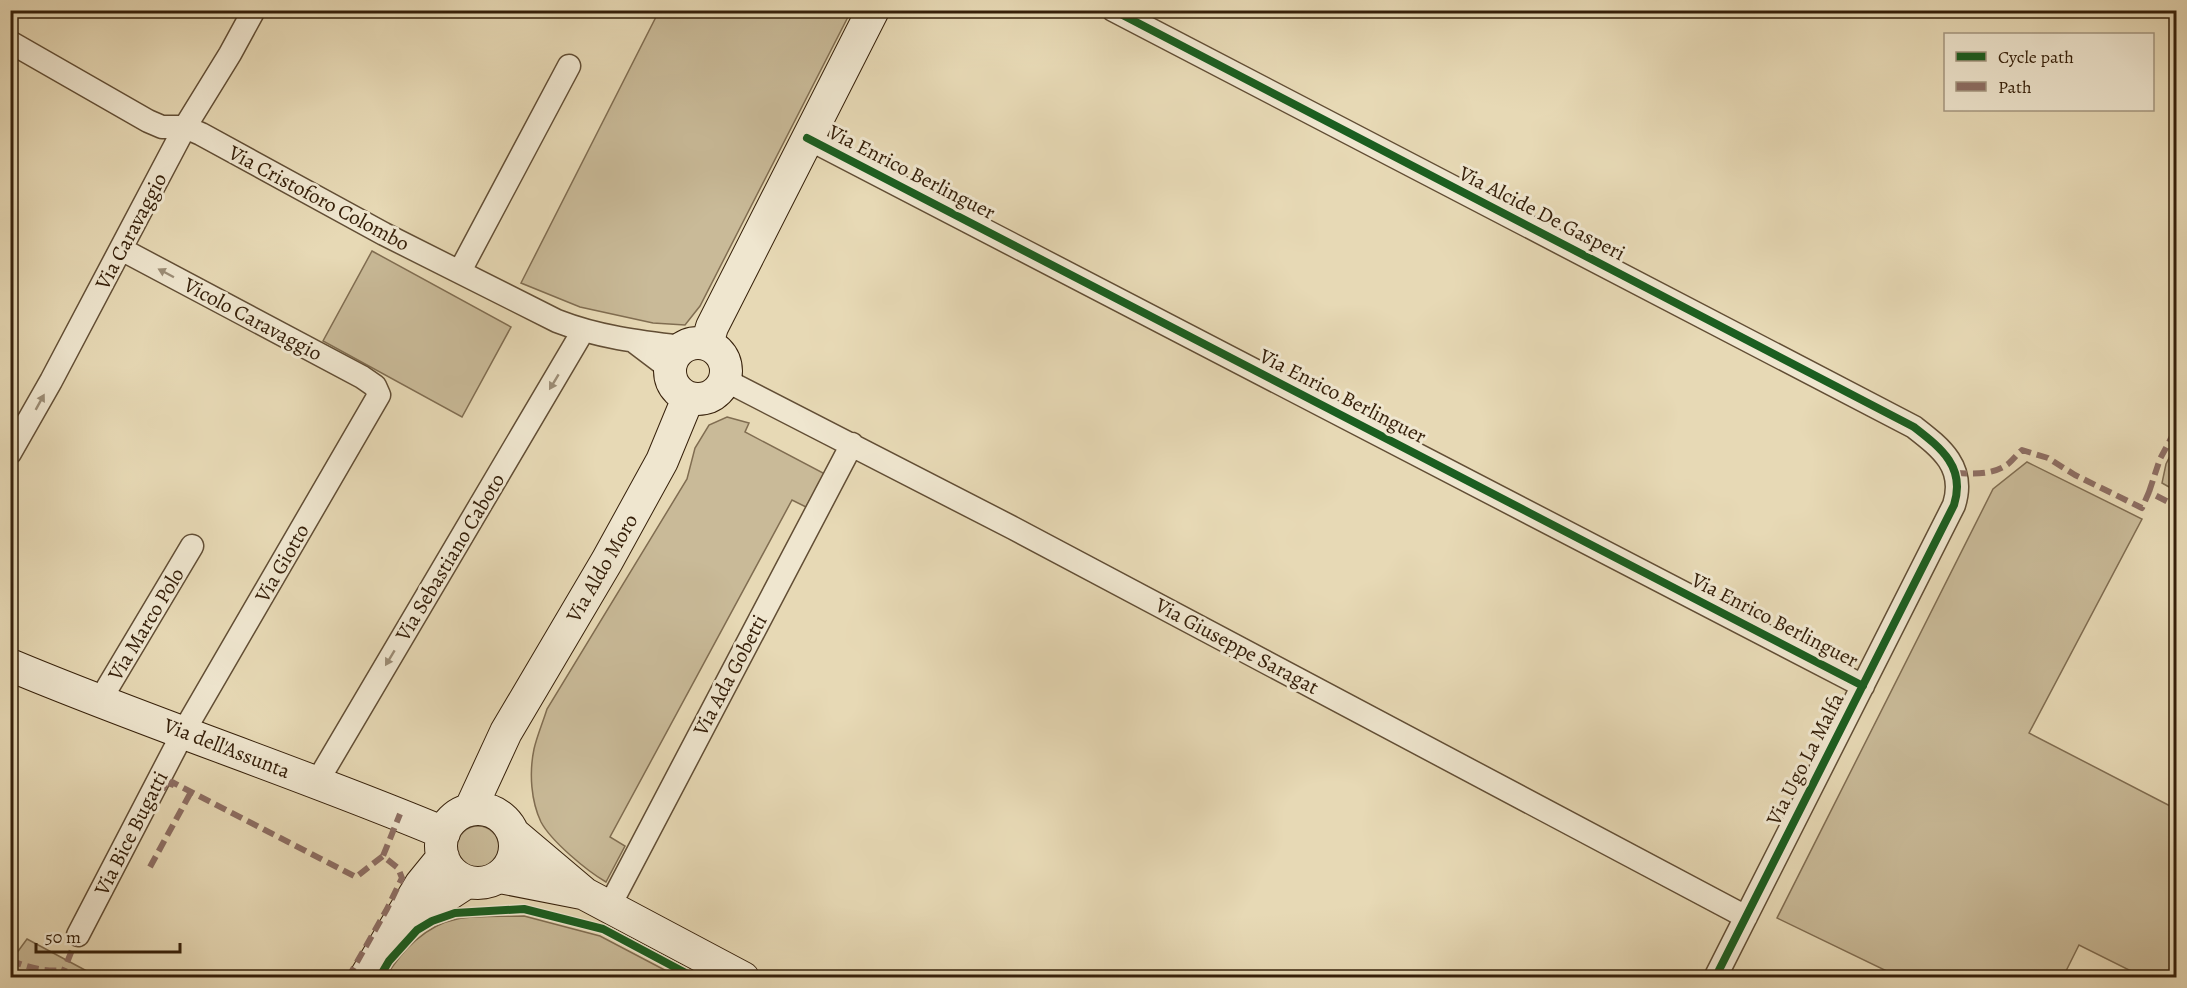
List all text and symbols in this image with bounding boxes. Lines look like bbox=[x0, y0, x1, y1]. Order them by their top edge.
legend bbox=[1944, 33, 2154, 111]
text: Cycle path bbox=[1998, 45, 2074, 69]
text: Path bbox=[1998, 75, 2032, 99]
street label: Via Enrico Berlinguer bbox=[823, 117, 1000, 226]
street label: Via Cristoforo Colombo bbox=[223, 138, 414, 258]
street label: Via Alcide De Gasperi bbox=[1453, 158, 1630, 267]
street label: Via Caravaggio bbox=[88, 168, 173, 295]
one-way arrow bbox=[157, 268, 174, 278]
street label: Vicolo Caravaggio bbox=[178, 270, 327, 367]
street label: Via Enrico Berlinguer bbox=[1254, 341, 1431, 450]
one-way arrow bbox=[548, 374, 559, 390]
one-way arrow bbox=[35, 393, 45, 410]
street label: Via Sebastiano Caboto bbox=[388, 468, 511, 647]
street label: Via Aldo Moro bbox=[559, 509, 644, 628]
street label: Via Giotto bbox=[248, 519, 316, 608]
street label: Via Marco Polo bbox=[101, 562, 191, 686]
street label: Via Enrico Berlinguer bbox=[1686, 565, 1863, 674]
street label: Via Giuseppe Saragat bbox=[1149, 591, 1324, 701]
street label: Via Ada Gobetti bbox=[686, 610, 774, 741]
one-way arrow bbox=[385, 650, 396, 666]
street label: Via Ugo La Malfa bbox=[1759, 688, 1850, 831]
street label: Via dell'Assunta bbox=[159, 711, 294, 785]
street label: Via Bice Bugatti bbox=[87, 766, 174, 901]
scale bar bbox=[36, 916, 180, 954]
text: 50 m bbox=[45, 925, 81, 949]

